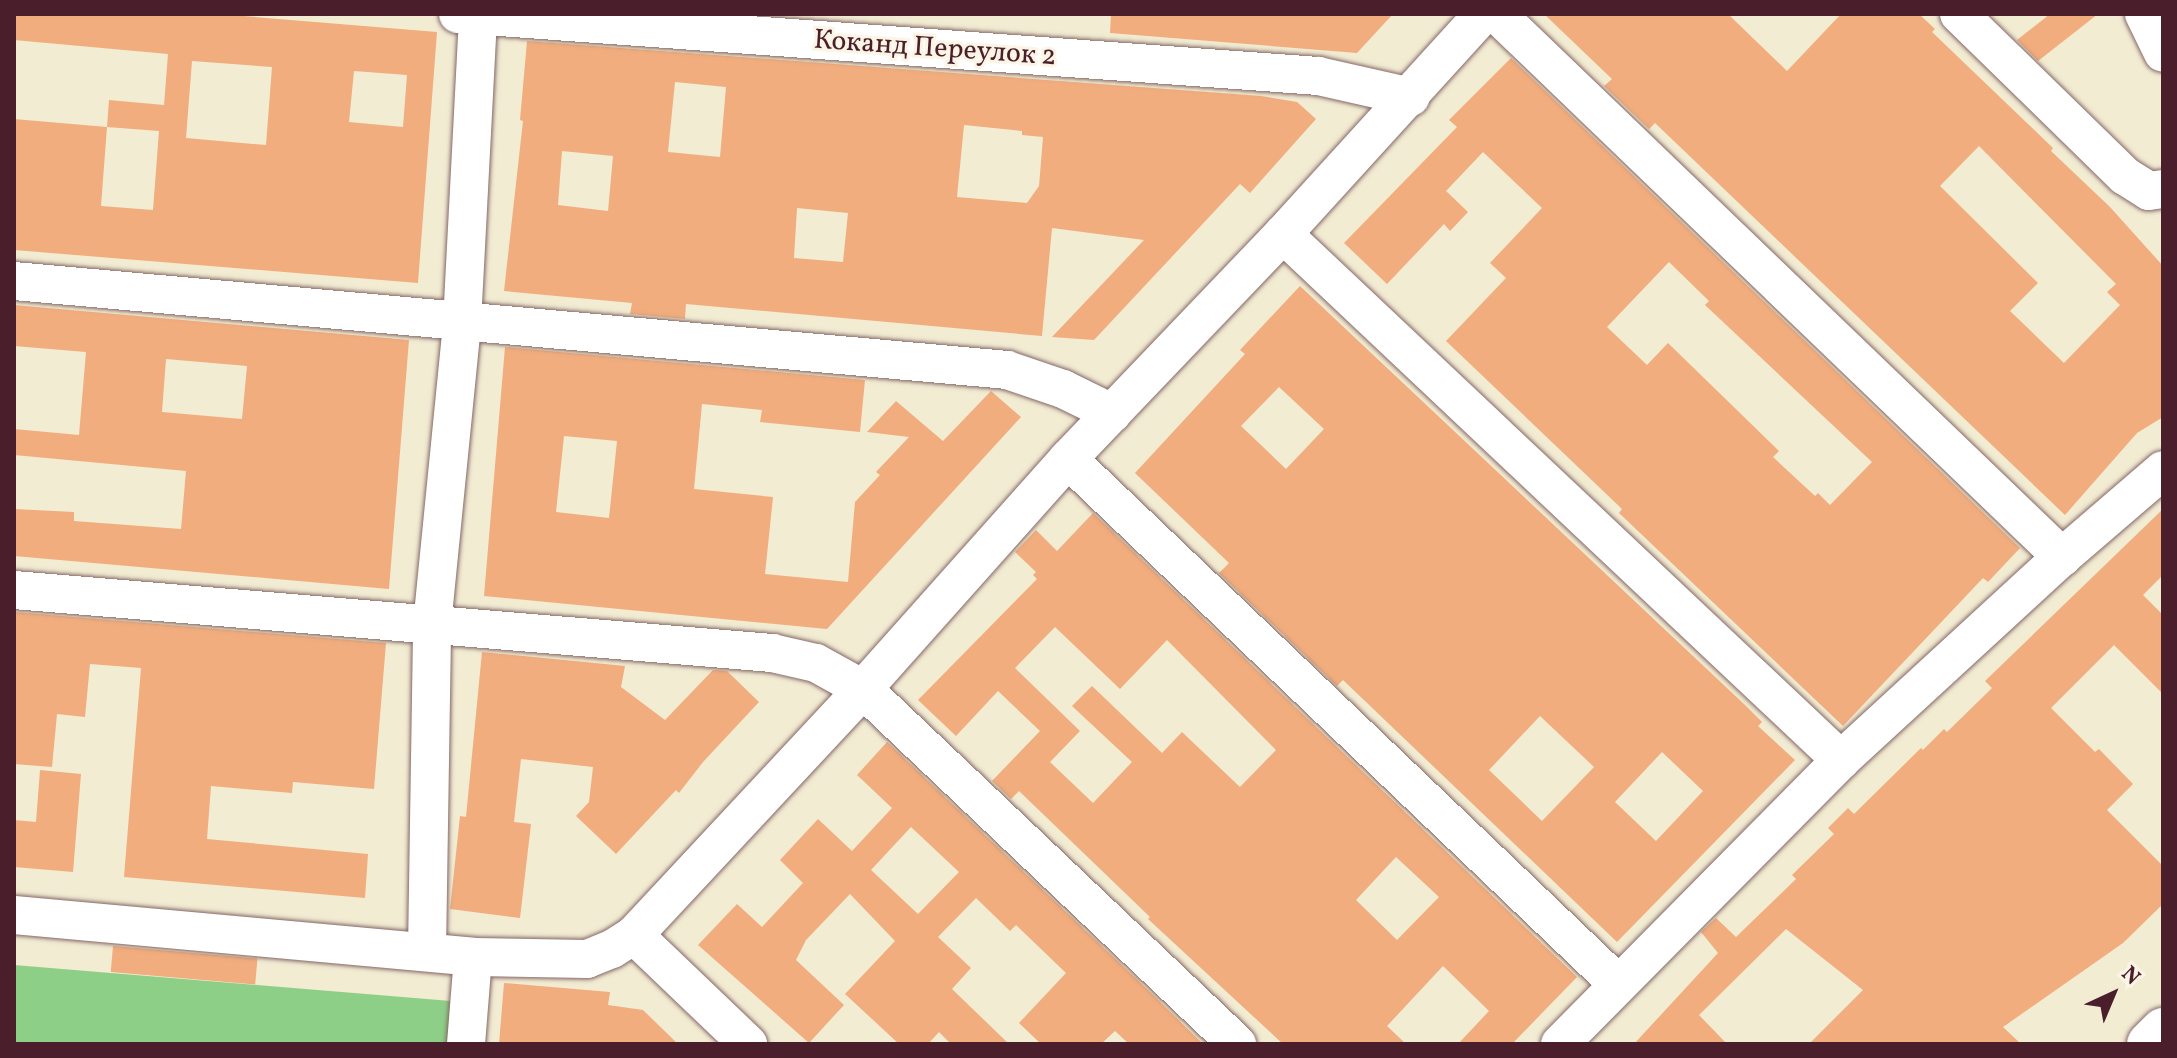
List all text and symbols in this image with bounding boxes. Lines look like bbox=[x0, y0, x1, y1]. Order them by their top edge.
street label: Коканд Πереулок 2 bbox=[812, 24, 1058, 74]
north arrow bbox=[2073, 954, 2153, 1034]
text: N bbox=[2113, 960, 2147, 993]

